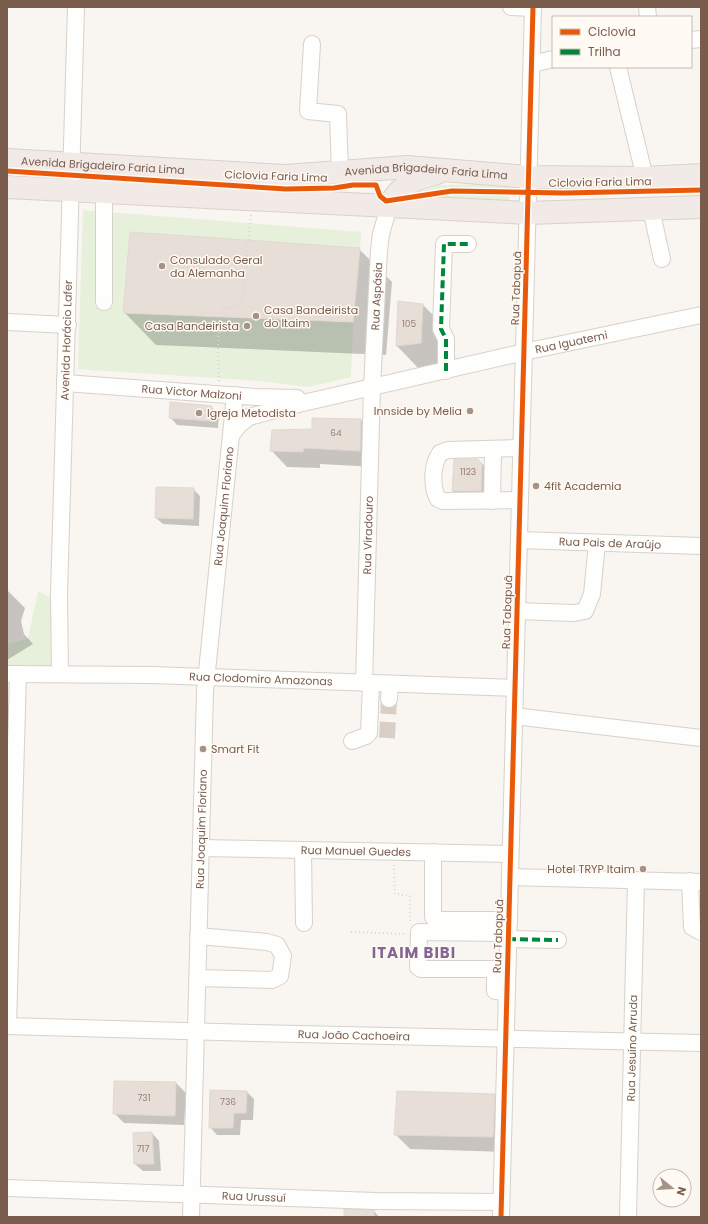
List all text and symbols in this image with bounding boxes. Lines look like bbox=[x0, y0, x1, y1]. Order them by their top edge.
legend bbox=[552, 16, 692, 68]
text: Ciclovia bbox=[588, 23, 636, 40]
text: Trilha bbox=[588, 43, 621, 60]
street label: Avenida Brigadeiro Faria Lima bbox=[21, 153, 185, 178]
street label: Avenida Brigadeiro Faria Lima bbox=[344, 159, 509, 183]
street label: Ciclovia Faria Lima bbox=[224, 166, 328, 186]
street label: Ciclovia Faria Lima bbox=[548, 173, 652, 191]
street label: Rua Tabapuã bbox=[507, 251, 525, 325]
place label: Consulado Geral da Alemanha bbox=[170, 252, 263, 281]
marker: Consulado Geral da Alemanha bbox=[157, 261, 167, 271]
street label: Rua Aspásia bbox=[367, 262, 386, 331]
street label: Avenida Horácio Lafer bbox=[57, 280, 76, 401]
place label: Casa Bandeirista do Itaim bbox=[264, 302, 358, 331]
marker: Casa Bandeirista do Itaim bbox=[251, 311, 261, 321]
place label: Casa Bandeirista bbox=[145, 318, 239, 334]
house number: 105 bbox=[402, 318, 416, 330]
marker: Casa Bandeirista bbox=[242, 321, 252, 331]
street label: Rua Iguatemi bbox=[533, 327, 609, 358]
street label: Rua Victor Malzoni bbox=[141, 381, 243, 404]
place label: Innside by Melia bbox=[374, 403, 462, 419]
place label: Igreja Metodista bbox=[207, 405, 296, 421]
marker: Innside by Melia bbox=[465, 406, 475, 416]
marker: Igreja Metodista bbox=[194, 408, 204, 418]
house number: 64 bbox=[330, 427, 342, 439]
street label: Rua Joaquim Floriano bbox=[210, 446, 238, 566]
house number: 1123 bbox=[460, 466, 476, 478]
place label: 4fit Academia bbox=[544, 478, 621, 494]
marker: 4fit Academia bbox=[531, 481, 541, 491]
street label: Rua Viradouro bbox=[359, 496, 377, 575]
street label: Rua Pais de Araújo bbox=[559, 533, 661, 553]
street label: Rua Tabapuã bbox=[498, 575, 516, 649]
street label: Rua Clodomiro Amazonas bbox=[189, 668, 333, 689]
place label: Smart Fit bbox=[211, 741, 260, 757]
marker: Smart Fit bbox=[198, 744, 208, 754]
street label: Rua Joaquim Floriano bbox=[192, 769, 211, 889]
street label: Rua Manuel Guedes bbox=[301, 842, 411, 860]
place label: Hotel TRYP Itaim bbox=[547, 861, 635, 877]
marker: Hotel TRYP Itaim bbox=[638, 864, 648, 874]
street label: Rua Tabapuã bbox=[489, 899, 507, 973]
district label: ITAIM BIBI bbox=[372, 942, 456, 963]
street label: Rua Jesuíno Arruda bbox=[623, 994, 641, 1102]
street label: Rua João Cachoeira bbox=[298, 1026, 410, 1044]
house number: 731 bbox=[137, 1092, 151, 1104]
house number: 736 bbox=[220, 1096, 236, 1108]
house number: 717 bbox=[137, 1143, 149, 1155]
north arrow bbox=[652, 1168, 692, 1208]
text: N bbox=[673, 1185, 690, 1198]
street label: Rua Urussuí bbox=[222, 1188, 286, 1206]

